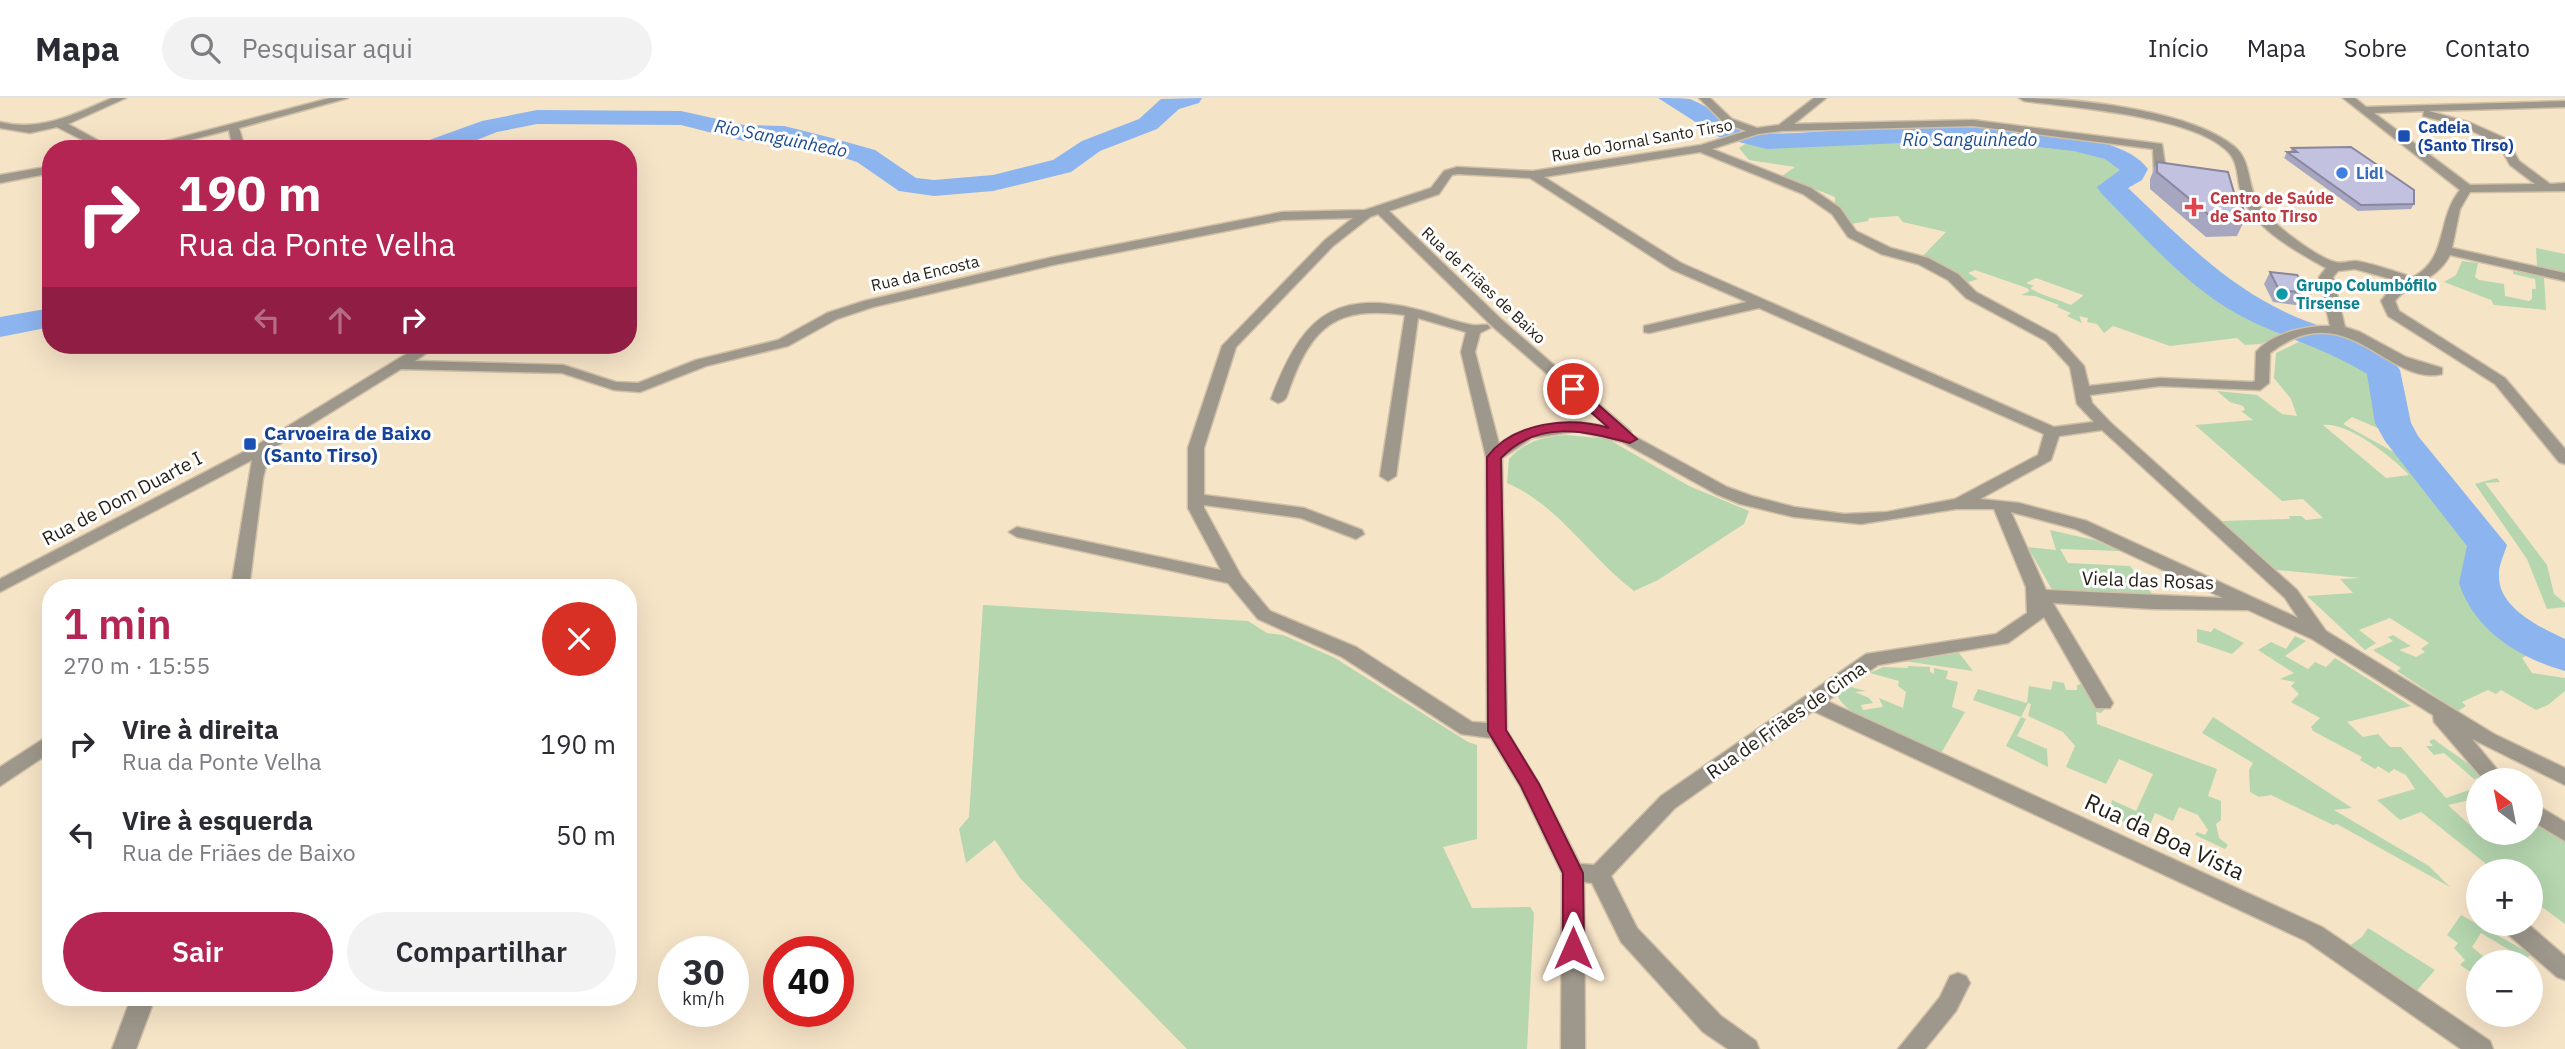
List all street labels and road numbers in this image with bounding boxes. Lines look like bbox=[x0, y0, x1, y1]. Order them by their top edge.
street label: Rua do Jornal Santo Tirso bbox=[1550, 114, 1734, 166]
street label: Rua de Friães de Baixo bbox=[1418, 222, 1550, 348]
street label: Rua da Encosta bbox=[869, 251, 981, 295]
street label: Rua de Dom Duarte I bbox=[38, 446, 206, 550]
street label: Viela das Rosas bbox=[2081, 566, 2215, 594]
street label: Rua de Friães de Cima bbox=[1702, 656, 1870, 784]
street label: Rua da Boa Vista bbox=[2080, 786, 2250, 886]

